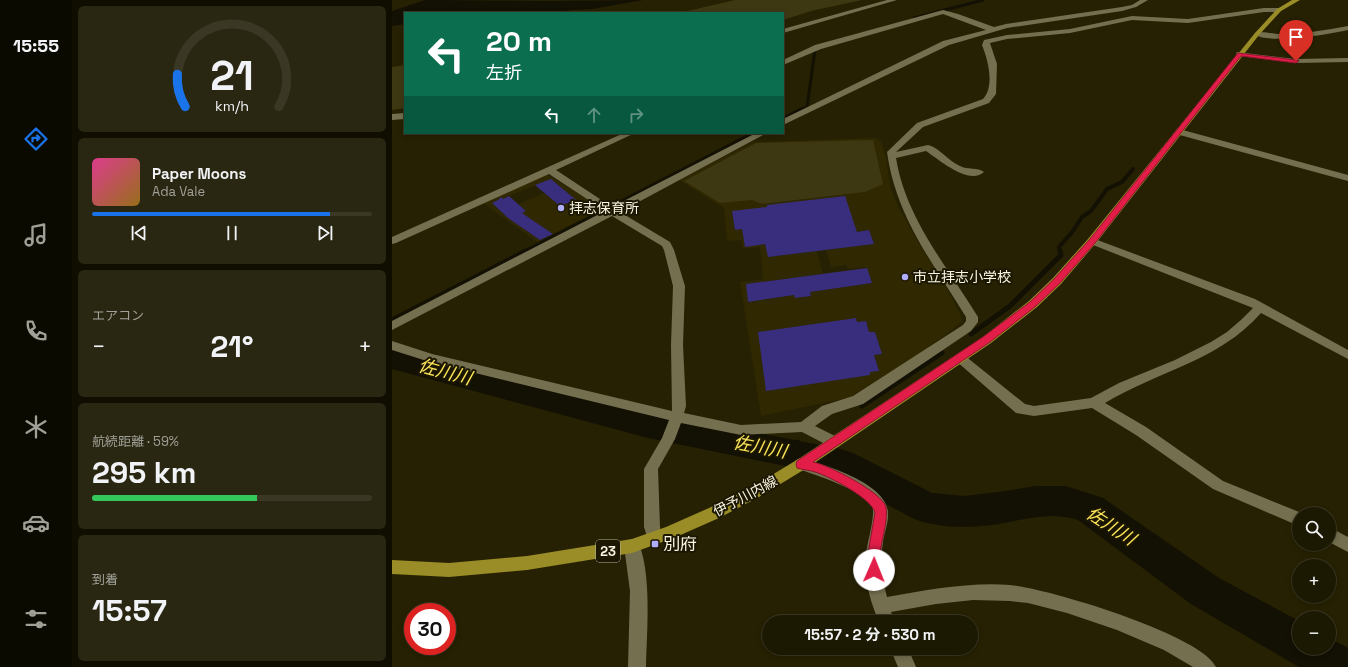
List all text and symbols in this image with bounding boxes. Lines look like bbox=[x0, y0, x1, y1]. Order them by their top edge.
pin bbox=[1279, 20, 1313, 61]
text: 20 m bbox=[486, 23, 552, 59]
icon: arrive bbox=[1285, 26, 1307, 48]
icon: left bbox=[420, 28, 472, 80]
text: 15:55 bbox=[13, 34, 59, 57]
text: 21 bbox=[210, 49, 254, 102]
text: 左折 bbox=[486, 61, 522, 84]
text: km/h bbox=[215, 97, 249, 115]
icon: left bbox=[541, 104, 563, 126]
icon: ahead bbox=[583, 104, 605, 126]
icon: right bbox=[625, 104, 647, 126]
icon: directions bbox=[22, 125, 50, 153]
text: Paper Moons bbox=[152, 164, 246, 183]
text: Ada Vale bbox=[152, 183, 205, 200]
place label: 拝志保育所 bbox=[569, 199, 639, 217]
marker: 拝志保育所 bbox=[556, 203, 566, 213]
icon: music bbox=[22, 221, 50, 249]
icon: previous bbox=[128, 222, 150, 244]
icon: pause bbox=[221, 222, 243, 244]
icon: next bbox=[314, 222, 336, 244]
place label: 市立拝志小学校 bbox=[913, 268, 1011, 286]
marker: 市立拝志小学校 bbox=[900, 272, 910, 282]
text: エアコン bbox=[92, 307, 144, 324]
icon: phone bbox=[22, 317, 50, 345]
text: 21° bbox=[210, 327, 254, 366]
text: − bbox=[92, 332, 106, 360]
text: + bbox=[358, 332, 372, 360]
water label: 佐川川 bbox=[416, 353, 476, 390]
icon: climate bbox=[22, 413, 50, 441]
water label: 佐川川 bbox=[731, 430, 791, 463]
text: 航続距離 · 59% bbox=[92, 433, 179, 450]
text: 295 km bbox=[92, 453, 196, 492]
street label: 伊予川内線 bbox=[710, 472, 780, 520]
water label: 佐川川 bbox=[1082, 501, 1142, 551]
map controls bbox=[1292, 507, 1336, 655]
button: search bbox=[1292, 507, 1336, 551]
icon: car bbox=[22, 509, 50, 537]
place label: 別府 bbox=[663, 533, 697, 555]
marker: 別府 bbox=[650, 539, 660, 549]
road number: 23 bbox=[596, 540, 620, 562]
position arrow bbox=[853, 549, 895, 591]
button: + bbox=[1292, 559, 1336, 603]
text: 到着 bbox=[92, 571, 118, 588]
text: 15:57 bbox=[92, 591, 167, 630]
speed limit sign: 30 bbox=[404, 603, 456, 655]
icon: filters bbox=[22, 605, 50, 633]
button: − bbox=[1292, 611, 1336, 655]
text: 15:57 · 2 分 · 530 m bbox=[804, 625, 936, 644]

